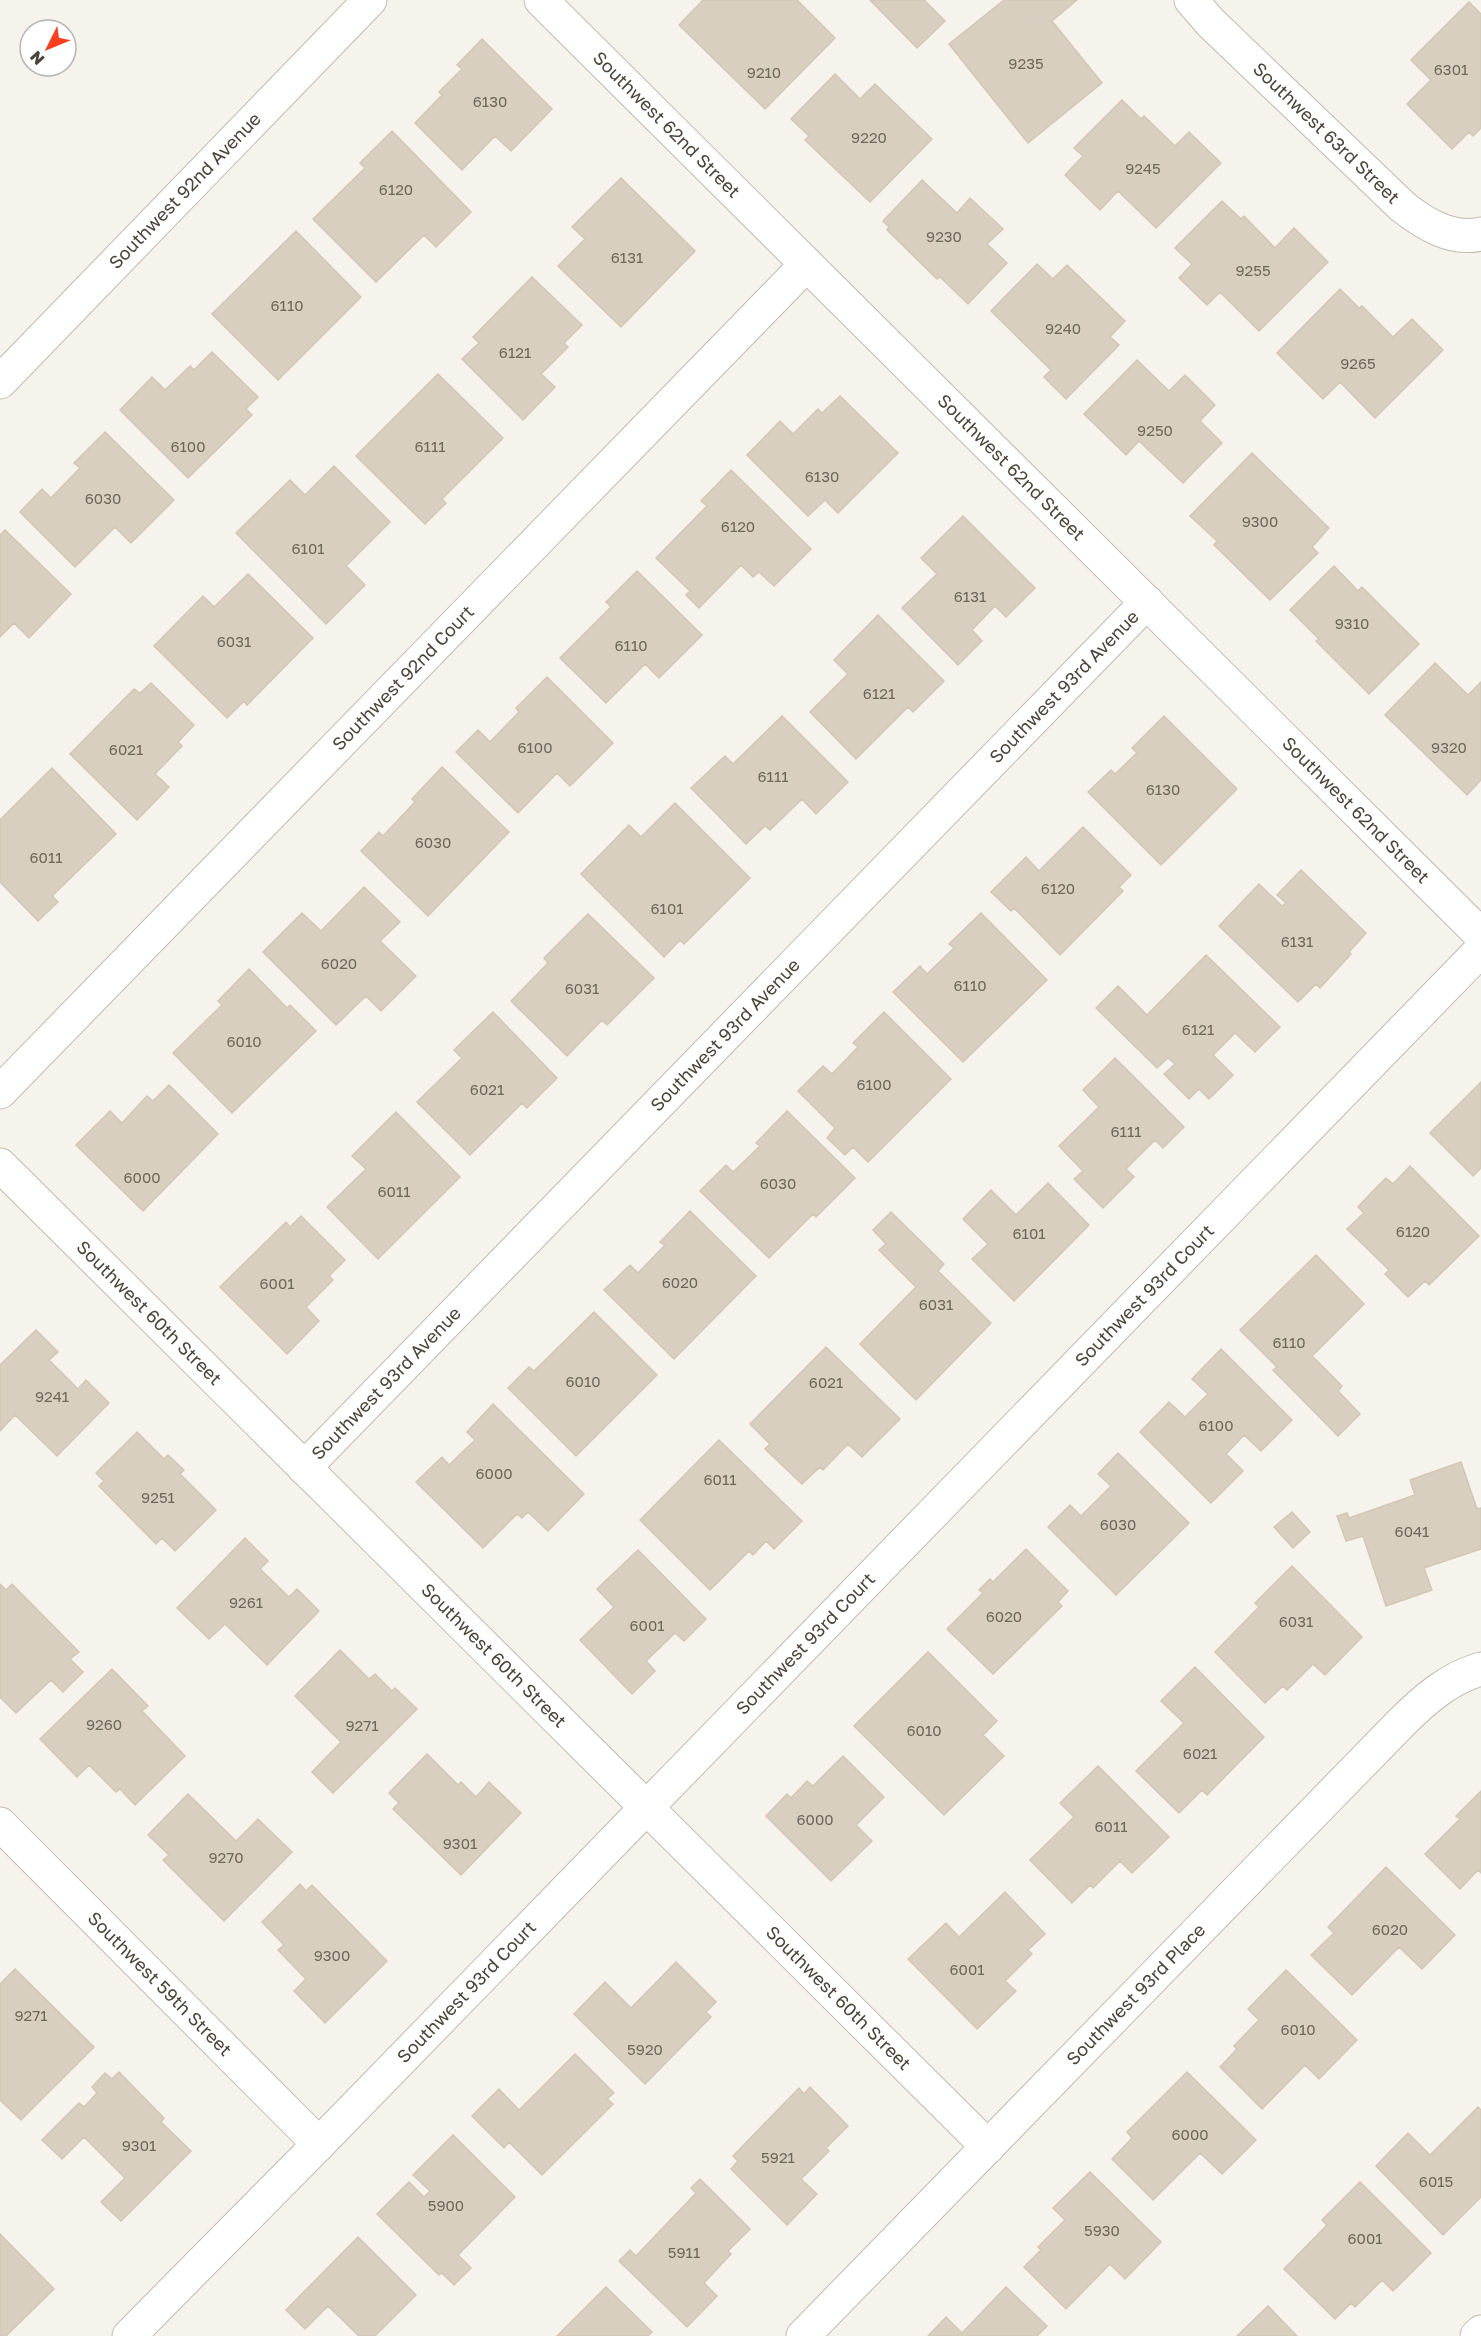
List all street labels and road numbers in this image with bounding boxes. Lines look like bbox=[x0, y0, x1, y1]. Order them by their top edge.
street label: Southwest 62nd Street bbox=[589, 46, 745, 202]
street label: Southwest 63rd Street bbox=[1249, 57, 1405, 208]
street label: Southwest 92nd Avenue bbox=[104, 108, 265, 273]
street label: Southwest 62nd Street bbox=[934, 389, 1090, 545]
street label: Southwest 92nd Court bbox=[327, 600, 478, 755]
street label: Southwest 93rd Avenue bbox=[984, 605, 1143, 767]
street label: Southwest 62nd Street bbox=[1278, 732, 1435, 887]
street label: Southwest 93rd Avenue bbox=[645, 953, 804, 1116]
street label: Southwest 93rd Court bbox=[1070, 1219, 1218, 1371]
street label: Southwest 60th Street bbox=[73, 1236, 227, 1389]
street label: Southwest 93rd Avenue bbox=[306, 1302, 465, 1464]
street label: Southwest 93rd Court bbox=[731, 1567, 879, 1719]
street label: Southwest 60th Street bbox=[417, 1578, 571, 1732]
street label: Southwest 59th Street bbox=[84, 1907, 237, 2060]
street label: Southwest 93rd Court bbox=[392, 1916, 540, 2067]
street label: Southwest 93rd Place bbox=[1061, 1918, 1209, 2069]
street label: Southwest 60th Street bbox=[762, 1921, 916, 2074]

